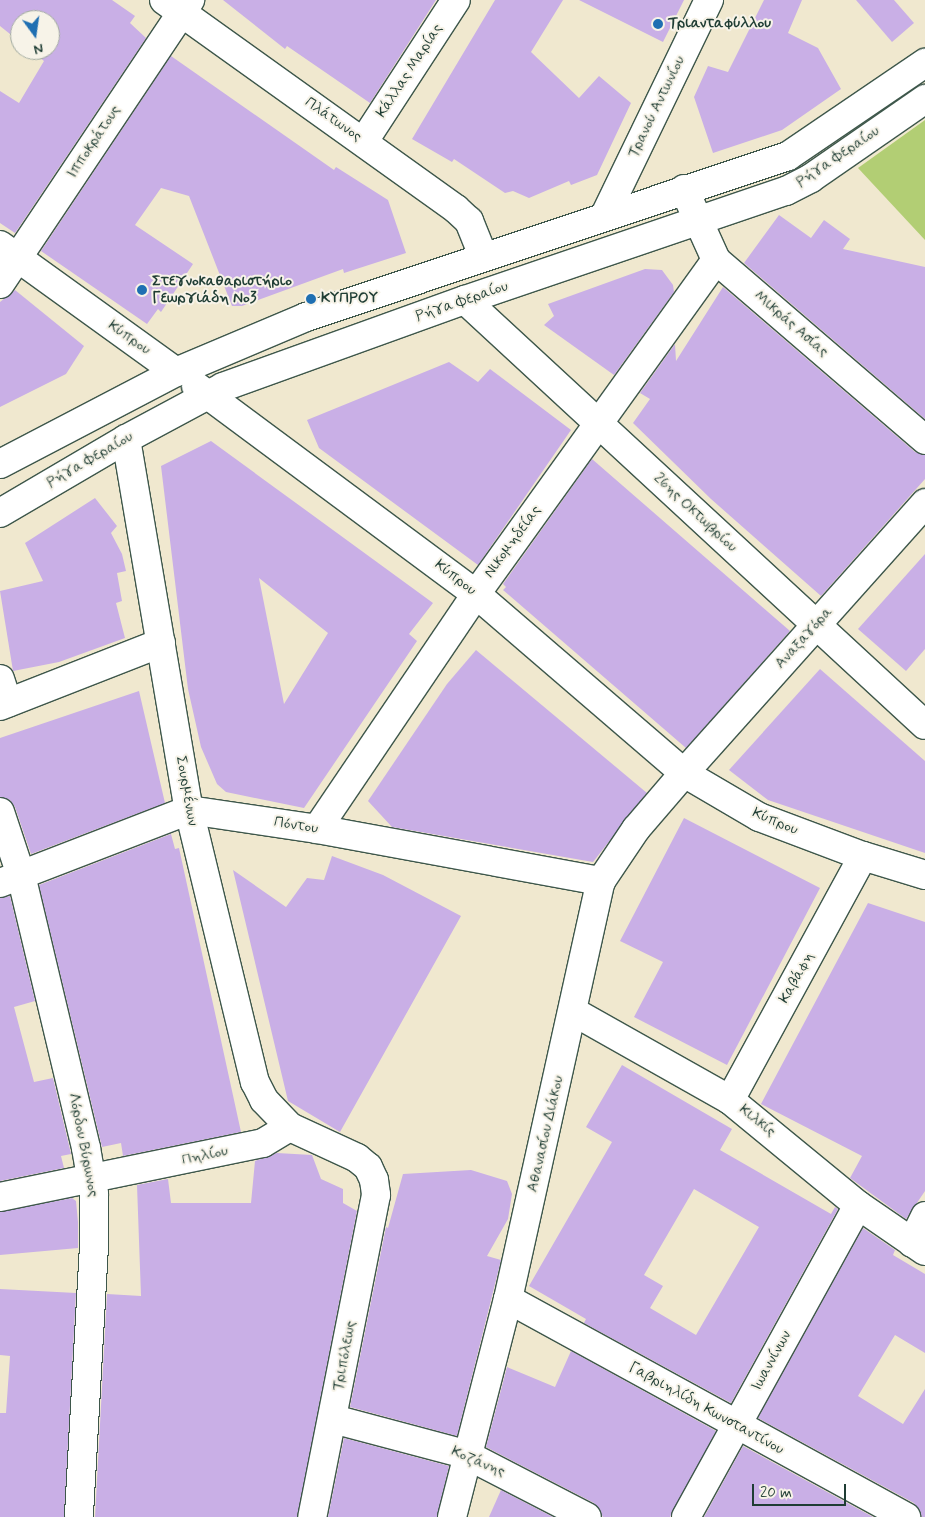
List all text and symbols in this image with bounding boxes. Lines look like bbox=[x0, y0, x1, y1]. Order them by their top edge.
north arrow bbox=[10, 10, 60, 60]
place label: Τριανταφύλλου bbox=[668, 15, 771, 33]
marker: Τριανταφύλλου bbox=[652, 18, 664, 30]
street label: Κάλλας Μαρίας bbox=[373, 21, 447, 121]
text: N bbox=[32, 39, 45, 58]
street label: Τρανού Αντωνίου bbox=[625, 53, 689, 161]
street label: Πλάτωνος bbox=[301, 94, 365, 146]
street label: Ιπποκράτους bbox=[63, 102, 125, 182]
street label: Ρήγα Φεραίου bbox=[793, 123, 883, 191]
place label: Στεγνοκαθαριστήριο Γεωργιάδη Νο3 bbox=[152, 272, 292, 307]
street label: Ρήγα Φεραίου bbox=[413, 278, 511, 326]
marker: Στεγνοκαθαριστήριο Γεωργιάδη Νο3 bbox=[136, 284, 148, 296]
street label: Μικράς Ασίας bbox=[750, 287, 832, 361]
place label: ΚΥΠΡΟΥ bbox=[321, 290, 378, 308]
marker: ΚΥΠΡΟΥ bbox=[305, 293, 317, 305]
street label: Κύπρου bbox=[104, 317, 154, 359]
street label: Ρήγα Φεραίου bbox=[44, 428, 136, 492]
street label: 26ης Οκτωβρίου bbox=[649, 470, 741, 556]
street label: Νικομηδείας bbox=[481, 502, 545, 582]
street label: Κύπρου bbox=[431, 556, 479, 600]
street label: Αναξαγόρα bbox=[772, 603, 836, 673]
street label: Σουρμένων bbox=[171, 754, 201, 828]
street label: Κύπρου bbox=[749, 804, 801, 840]
street label: Πόντου bbox=[273, 814, 319, 838]
street label: Καβάφη bbox=[776, 949, 818, 1007]
street label: Αθανασίου Διάκου bbox=[524, 1074, 568, 1194]
street label: Λόρδου Βύρωνος bbox=[64, 1091, 102, 1199]
street label: Κιλκίς bbox=[735, 1101, 779, 1141]
street label: Πηλίου bbox=[180, 1142, 230, 1170]
street label: Τριπόλεως bbox=[329, 1319, 361, 1393]
street label: Ιωαννίνων bbox=[748, 1328, 796, 1394]
street label: Γαβριηλίδη Κωνσταντίνου bbox=[625, 1359, 787, 1459]
street label: Κοζάνης bbox=[448, 1443, 508, 1481]
scale bar bbox=[755, 1474, 849, 1506]
text: 20 m bbox=[760, 1483, 792, 1503]

